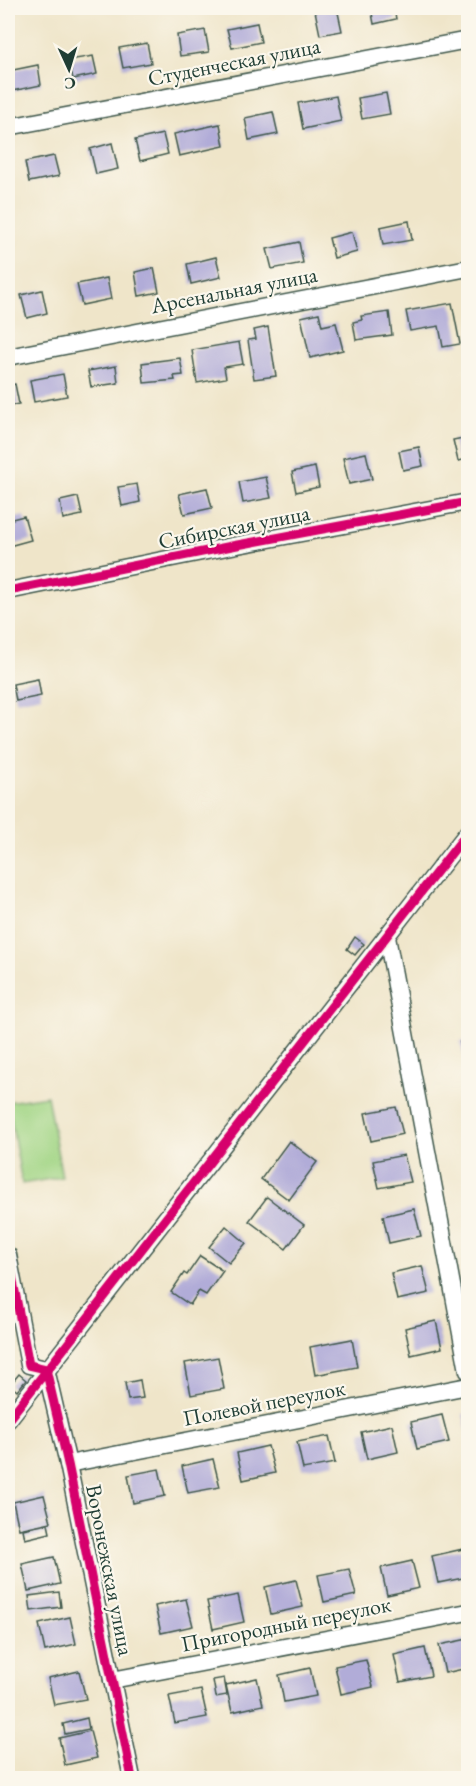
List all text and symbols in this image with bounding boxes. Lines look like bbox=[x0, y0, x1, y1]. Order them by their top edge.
street label: Студенческая улица bbox=[145, 31, 323, 93]
north arrow bbox=[39, 39, 99, 99]
text: С bbox=[64, 73, 76, 94]
street label: Арсенальная улица bbox=[147, 260, 320, 321]
street label: Сибирская улица bbox=[156, 498, 313, 556]
street label: Полевой переулок bbox=[180, 1373, 348, 1433]
street label: Воронежская улица bbox=[79, 1482, 141, 1658]
street label: Пригородный переулок bbox=[179, 1589, 394, 1659]

